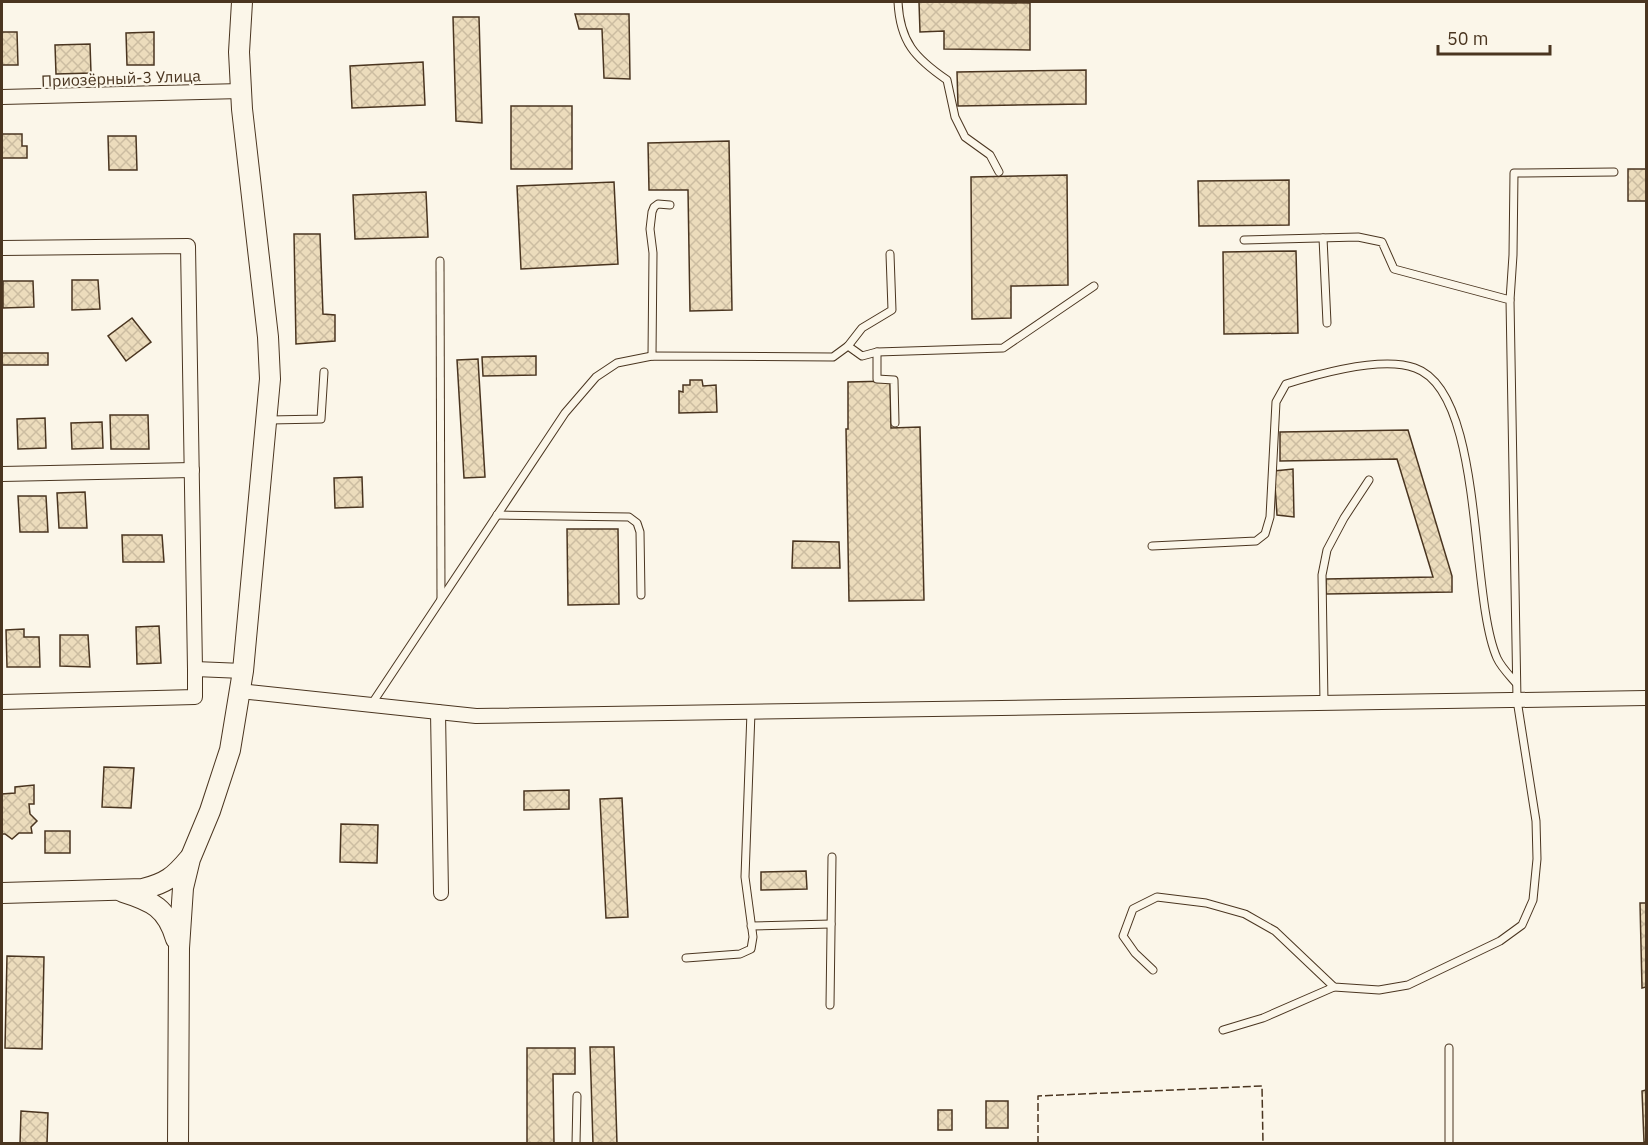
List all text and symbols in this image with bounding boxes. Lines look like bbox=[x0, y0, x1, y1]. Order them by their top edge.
scale bar bbox=[1438, 18, 1550, 56]
text: 50 m bbox=[1447, 27, 1489, 50]
street label: Приозёрный-3 Улица bbox=[41, 65, 202, 91]

